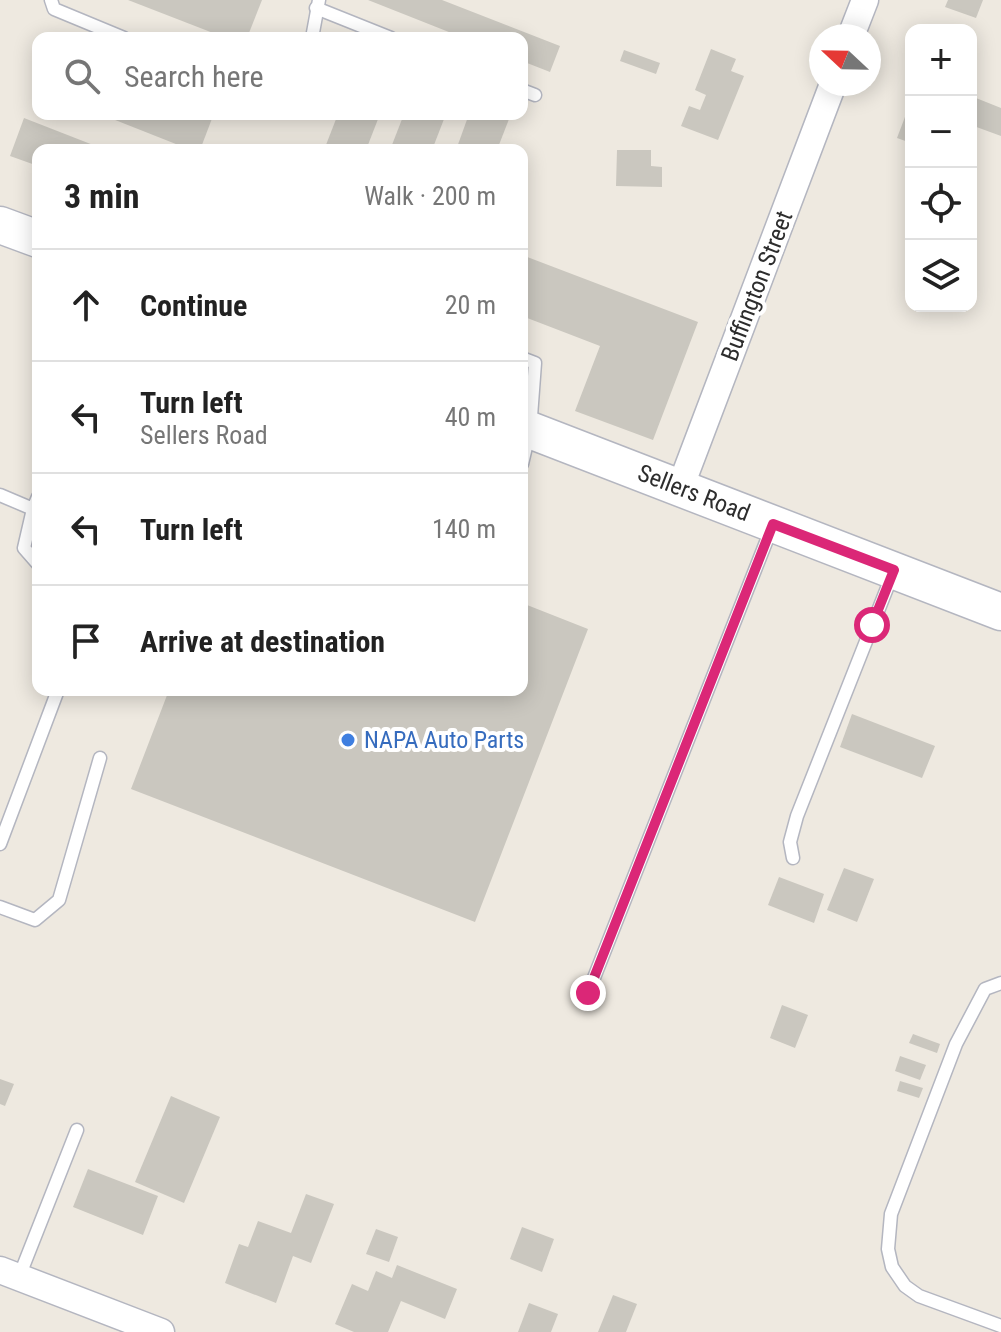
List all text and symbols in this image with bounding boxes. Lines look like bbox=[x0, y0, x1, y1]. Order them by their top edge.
north arrow bbox=[809, 24, 881, 96]
map controls bbox=[905, 24, 977, 312]
button: + bbox=[905, 24, 977, 96]
search box bbox=[32, 32, 528, 120]
icon: search bbox=[60, 54, 104, 98]
text: Search here bbox=[124, 59, 264, 94]
button: − bbox=[905, 96, 977, 168]
button: locate bbox=[905, 168, 977, 240]
text: 3 min bbox=[64, 176, 140, 216]
text: Walk · 200 m bbox=[364, 181, 496, 211]
street label: Buffington Street bbox=[716, 207, 798, 365]
button: layers bbox=[905, 240, 977, 312]
icon: ahead bbox=[64, 283, 108, 327]
text: Continue bbox=[140, 288, 247, 323]
text: 20 m bbox=[445, 290, 496, 320]
text: Turn left bbox=[140, 385, 243, 420]
icon: left bbox=[64, 395, 108, 439]
text: 40 m bbox=[445, 402, 496, 432]
text: Sellers Road bbox=[140, 420, 268, 450]
street label: Sellers Road bbox=[634, 459, 754, 527]
icon: left bbox=[64, 507, 108, 551]
text: Turn left bbox=[140, 512, 243, 547]
text: 140 m bbox=[432, 514, 496, 544]
route start bbox=[854, 607, 890, 643]
icon: arrive bbox=[64, 619, 108, 663]
text: Arrive at destination bbox=[140, 624, 385, 659]
place label: NAPA Auto Parts bbox=[364, 726, 524, 754]
marker: NAPA Auto Parts bbox=[339, 731, 357, 749]
route end bbox=[570, 975, 606, 1011]

